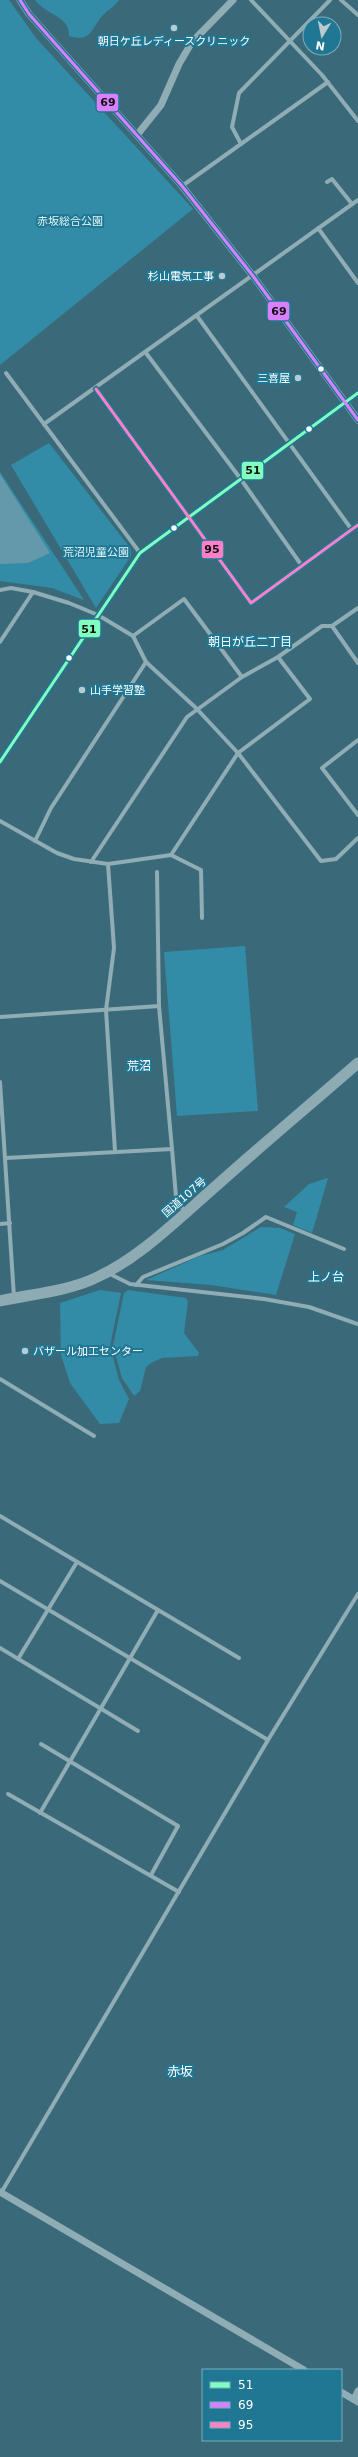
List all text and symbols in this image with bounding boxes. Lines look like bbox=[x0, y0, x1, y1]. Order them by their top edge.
north arrow bbox=[302, 16, 342, 56]
marker: 朝日ケ丘レディースクリニック bbox=[169, 23, 179, 33]
place label: 朝日ケ丘レディースクリニック bbox=[98, 35, 250, 48]
text: N bbox=[315, 38, 326, 53]
line badge: 69 bbox=[96, 93, 119, 112]
text: 69 bbox=[100, 96, 116, 109]
park label: 赤坂総合公園 bbox=[37, 215, 103, 228]
place label: 杉山電気工事 bbox=[148, 270, 214, 283]
marker: 杉山電気工事 bbox=[217, 271, 227, 281]
line badge: 69 bbox=[267, 301, 290, 321]
text: 69 bbox=[271, 305, 287, 318]
unlabelled marker bbox=[316, 364, 326, 374]
place label: 三喜屋 bbox=[257, 372, 290, 385]
marker: 三喜屋 bbox=[293, 373, 303, 383]
unlabelled marker bbox=[304, 424, 314, 434]
line badge: 51 bbox=[241, 461, 264, 480]
text: 51 bbox=[245, 464, 261, 477]
unlabelled marker bbox=[169, 523, 179, 533]
line badge: 95 bbox=[201, 540, 224, 559]
text: 95 bbox=[204, 543, 220, 556]
park label: 荒沼児童公園 bbox=[63, 546, 129, 559]
line badge: 51 bbox=[78, 619, 101, 638]
text: 51 bbox=[81, 623, 97, 636]
district label: 朝日が丘二丁目 bbox=[208, 635, 292, 649]
unlabelled marker bbox=[64, 653, 74, 663]
place label: 山手学習塾 bbox=[90, 684, 145, 697]
marker: 山手学習塾 bbox=[77, 685, 87, 695]
district label: 荒沼 bbox=[127, 1059, 151, 1073]
street label: 国道107号 bbox=[160, 1175, 209, 1220]
district label: 上ノ台 bbox=[308, 1270, 344, 1284]
place label: バザール加工センター bbox=[33, 1345, 143, 1358]
marker: バザール加工センター bbox=[20, 1346, 30, 1356]
district label: 赤坂 bbox=[167, 2064, 193, 2079]
legend bbox=[202, 2369, 342, 2441]
text: 51 bbox=[238, 2378, 253, 2392]
text: 69 bbox=[238, 2398, 253, 2412]
text: 95 bbox=[238, 2418, 253, 2432]

